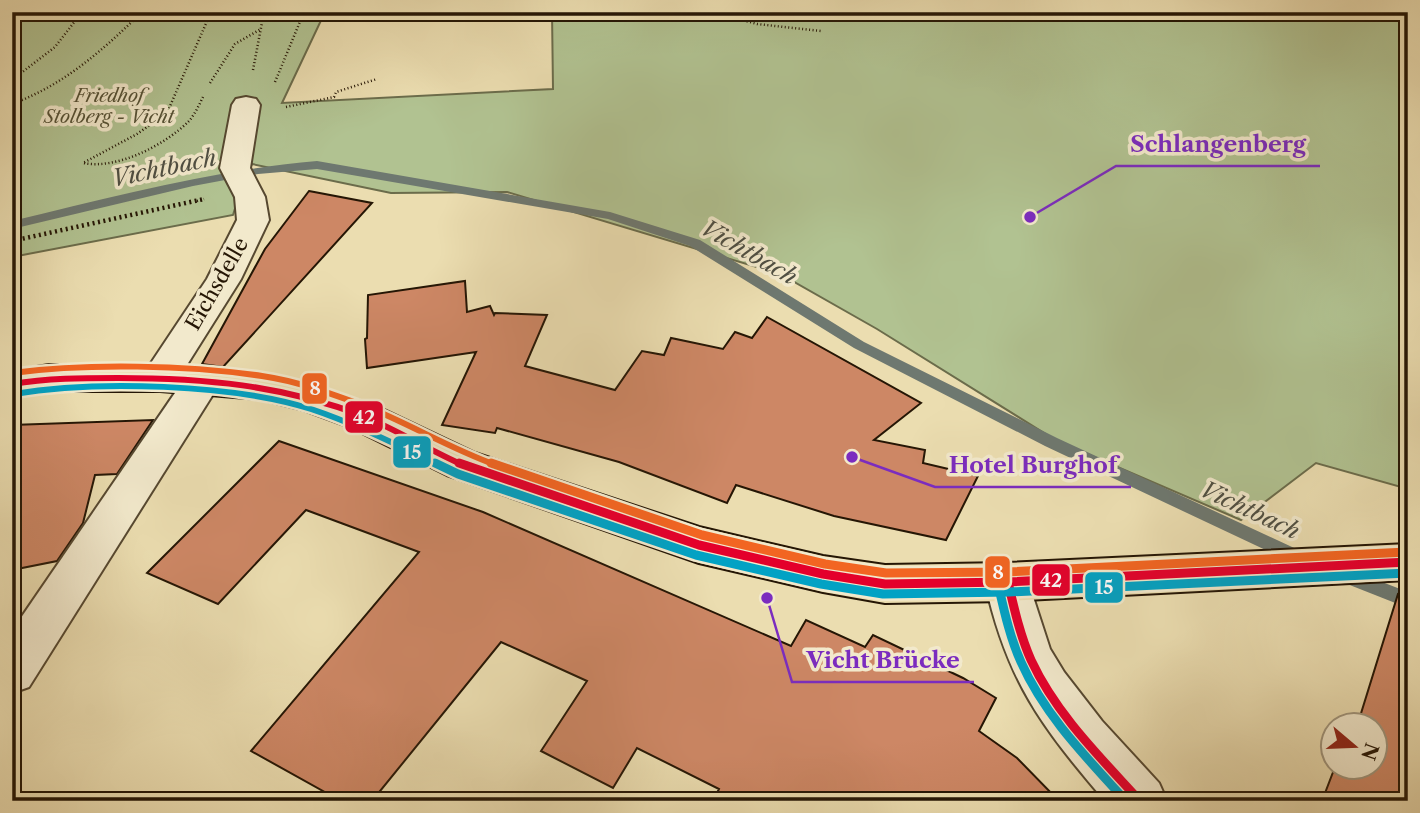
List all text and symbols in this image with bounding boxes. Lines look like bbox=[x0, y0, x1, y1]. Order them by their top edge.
park label: Friedhof Stolberg - Vicht bbox=[43, 85, 176, 128]
callout: Schlangenberg bbox=[1116, 122, 1320, 166]
text: Schlangenberg bbox=[1130, 130, 1307, 158]
water label: Vichtbach bbox=[109, 143, 219, 193]
water label: Vichtbach bbox=[696, 213, 802, 291]
street label: Eichsdelle bbox=[180, 233, 253, 335]
line badge: 8 bbox=[301, 372, 328, 405]
text: 8 bbox=[309, 377, 321, 400]
line badge: 42 bbox=[344, 400, 384, 434]
text: 42 bbox=[353, 406, 375, 429]
line badge: 15 bbox=[392, 435, 432, 469]
text: 15 bbox=[402, 441, 422, 464]
callout: Hotel Burghof bbox=[935, 443, 1131, 487]
text: Hotel Burghof bbox=[949, 451, 1121, 479]
water label: Vichtbach bbox=[1196, 475, 1304, 545]
line badge: 8 bbox=[984, 555, 1011, 589]
text: 8 bbox=[992, 561, 1004, 584]
line badge: 42 bbox=[1031, 563, 1071, 597]
text: 42 bbox=[1040, 569, 1062, 592]
line badge: 15 bbox=[1084, 571, 1124, 604]
text: 15 bbox=[1094, 576, 1114, 599]
callout: Vicht Brücke bbox=[792, 638, 974, 682]
text: Vicht Brücke bbox=[805, 646, 960, 674]
north arrow bbox=[1318, 712, 1388, 782]
text: N bbox=[1356, 740, 1383, 763]

